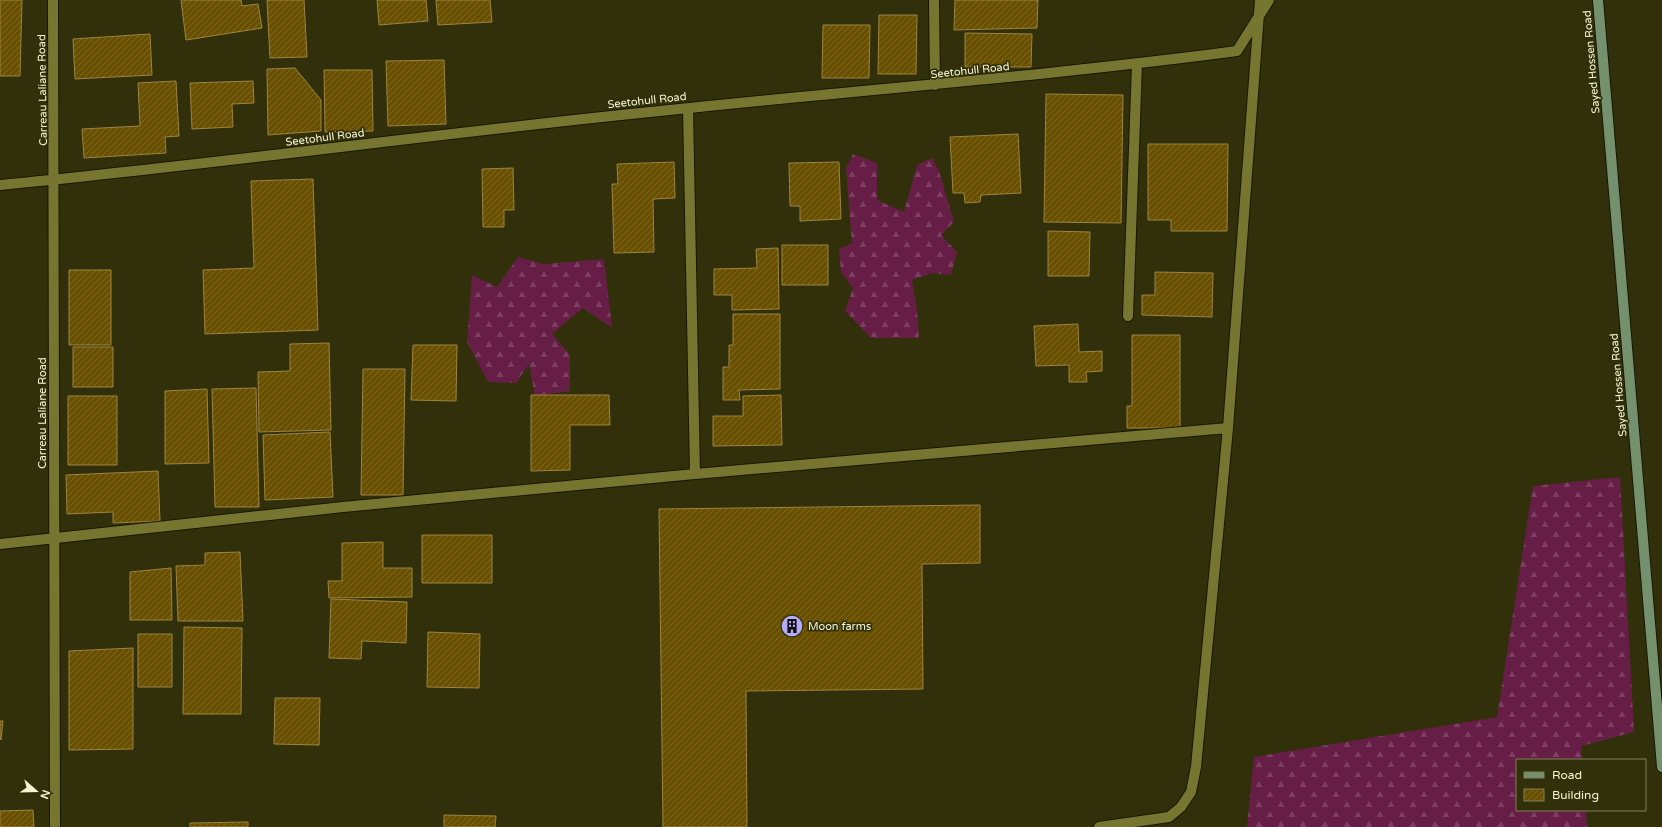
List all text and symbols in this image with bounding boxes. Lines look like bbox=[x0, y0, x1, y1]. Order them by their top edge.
street label: Sayed Hossen Road bbox=[1581, 10, 1602, 114]
street label: Carreau Laliane Road bbox=[35, 34, 50, 146]
street label: Seetohull Road bbox=[930, 60, 1010, 81]
street label: Seetohull Road bbox=[607, 90, 687, 111]
street label: Seetohull Road bbox=[285, 126, 365, 149]
street label: Sayed Hossen Road bbox=[1608, 333, 1629, 437]
street label: Carreau Laliane Road bbox=[36, 357, 49, 469]
building icon: Moon farms bbox=[779, 613, 805, 639]
place label: Moon farms bbox=[808, 620, 871, 633]
legend bbox=[1516, 759, 1646, 811]
text: Road bbox=[1552, 768, 1582, 782]
north arrow bbox=[16, 771, 56, 811]
text: N bbox=[37, 788, 53, 801]
text: Building bbox=[1552, 788, 1599, 802]

